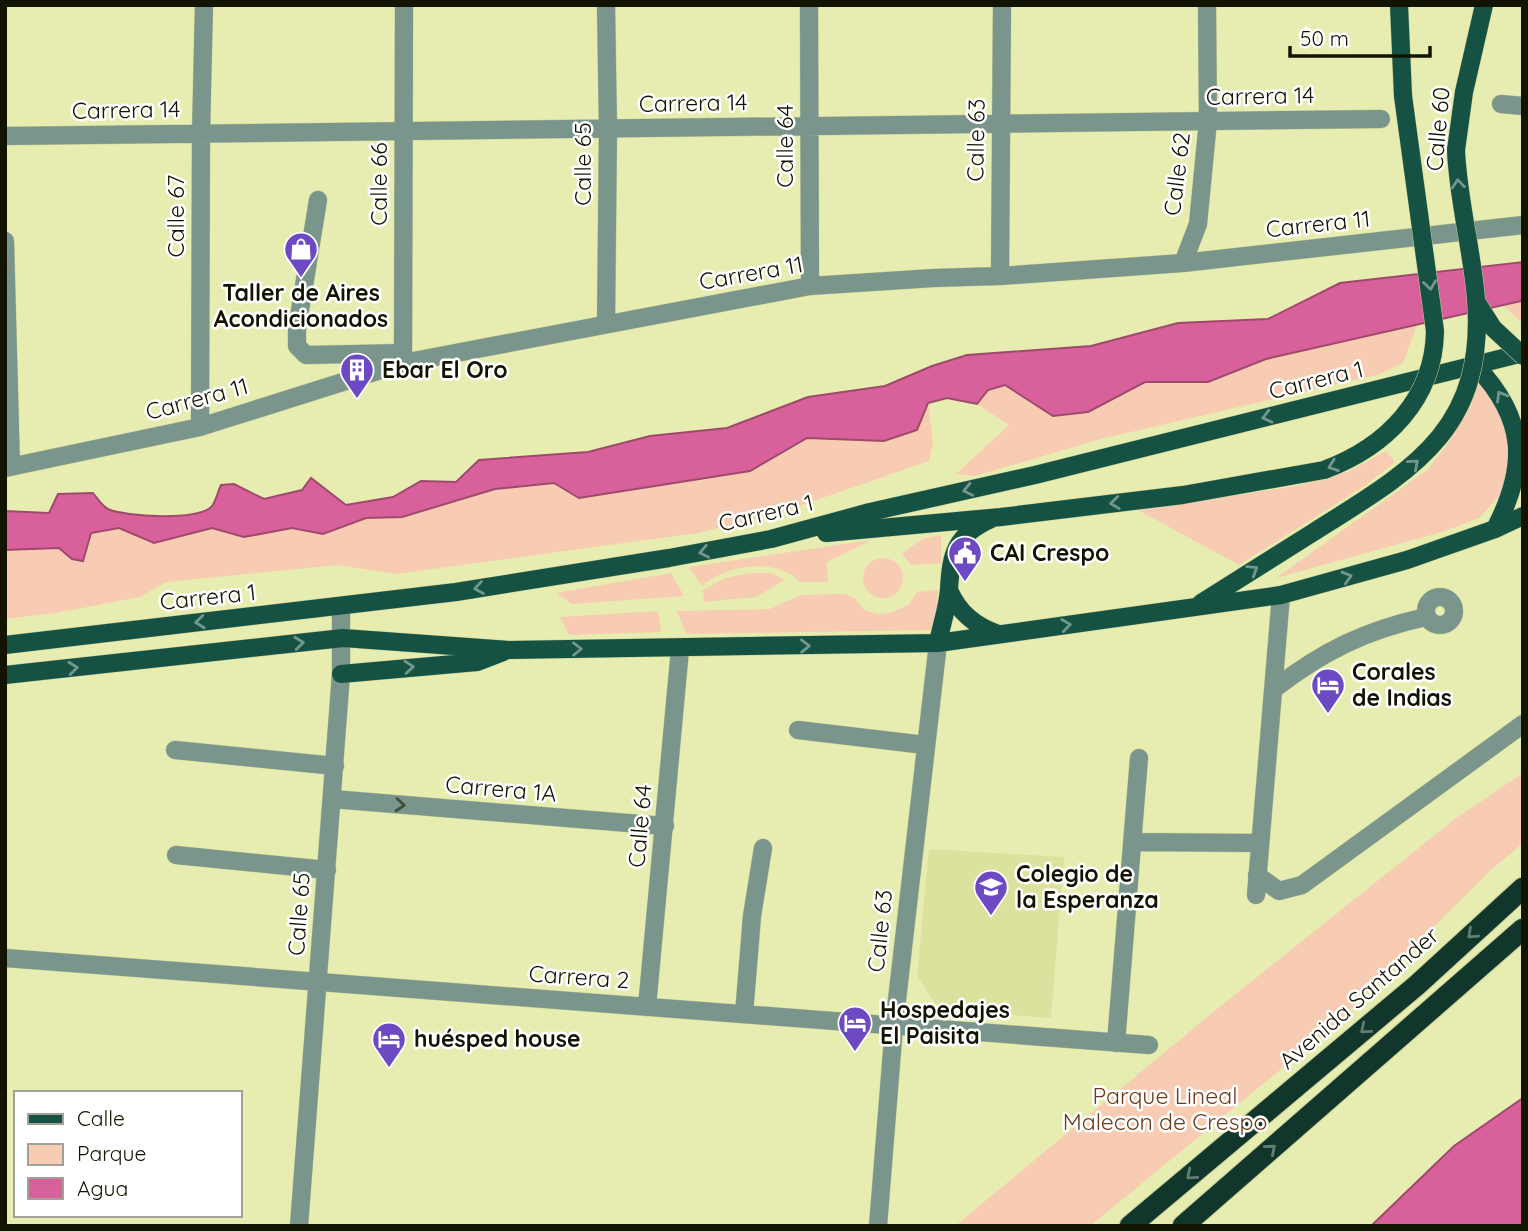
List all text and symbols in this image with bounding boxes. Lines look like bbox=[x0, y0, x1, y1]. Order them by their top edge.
scale bar bbox=[1290, 14, 1430, 58]
text: 50 m bbox=[1300, 25, 1349, 51]
street label: Carrera 14 bbox=[1206, 80, 1314, 111]
street label: Calle 60 bbox=[1419, 86, 1456, 172]
street label: Carrera 14 bbox=[639, 87, 747, 118]
street label: Carrera 14 bbox=[72, 94, 180, 125]
street label: Calle 63 bbox=[960, 98, 991, 182]
street label: Calle 64 bbox=[770, 104, 799, 188]
street label: Calle 65 bbox=[568, 122, 597, 206]
street label: Calle 62 bbox=[1157, 131, 1196, 217]
street label: Calle 66 bbox=[364, 142, 393, 226]
street label: Calle 67 bbox=[161, 174, 190, 257]
one-way arrow bbox=[1451, 179, 1466, 190]
street label: Carrera 11 bbox=[1264, 204, 1372, 243]
shop icon: Taller de Aires Acondicionados bbox=[282, 230, 320, 279]
street label: Carrera 11 bbox=[697, 249, 805, 296]
place label: Taller de Aires Acondicionados bbox=[214, 278, 388, 333]
one-way arrow bbox=[1422, 279, 1437, 291]
building icon: Ebar El Oro bbox=[338, 351, 376, 400]
street label: Carrera 1 bbox=[1266, 354, 1366, 405]
place label: Ebar El Oro bbox=[382, 355, 508, 384]
street label: Carrera 11 bbox=[142, 371, 251, 426]
one-way arrow bbox=[1496, 390, 1509, 403]
one-way arrow bbox=[1261, 409, 1273, 423]
one-way arrow bbox=[1327, 458, 1339, 472]
one-way arrow bbox=[1406, 460, 1419, 472]
one-way arrow bbox=[962, 481, 974, 496]
street label: Carrera 1 bbox=[716, 488, 816, 537]
one-way arrow bbox=[1110, 495, 1121, 510]
public building icon: CAI Crespo bbox=[946, 534, 984, 583]
place label: CAI Crespo bbox=[990, 538, 1109, 567]
one-way arrow bbox=[698, 543, 710, 558]
one-way arrow bbox=[1245, 566, 1258, 579]
one-way arrow bbox=[1340, 570, 1352, 585]
street label: Carrera 1 bbox=[158, 577, 257, 616]
one-way arrow bbox=[473, 580, 485, 595]
one-way arrow bbox=[195, 615, 206, 630]
one-way arrow bbox=[1060, 618, 1072, 633]
one-way arrow bbox=[293, 635, 305, 650]
one-way arrow bbox=[800, 638, 811, 654]
one-way arrow bbox=[572, 642, 583, 657]
place label: Corales de Indias bbox=[1352, 657, 1452, 712]
one-way arrow bbox=[67, 660, 79, 675]
one-way arrow bbox=[404, 660, 415, 675]
hotel icon: Corales de Indias bbox=[1309, 666, 1347, 715]
street label: Carrera 1A bbox=[444, 769, 558, 808]
street label: Calle 64 bbox=[621, 783, 658, 869]
one-way arrow bbox=[395, 797, 406, 812]
place label: Colegio de la Esperanza bbox=[1016, 859, 1159, 914]
school or university icon: Colegio de la Esperanza bbox=[972, 868, 1010, 917]
street label: Calle 65 bbox=[281, 871, 316, 957]
street label: Calle 63 bbox=[861, 888, 898, 974]
street label: Avenida Santander bbox=[1273, 920, 1445, 1075]
one-way arrow bbox=[1467, 926, 1480, 938]
street label: Carrera 2 bbox=[528, 959, 630, 994]
place label: Hospedajes El Paisita bbox=[880, 995, 1010, 1050]
hotel icon: Hospedajes El Paisita bbox=[836, 1004, 874, 1053]
hotel icon: huésped house bbox=[370, 1020, 408, 1069]
one-way arrow bbox=[1360, 1021, 1373, 1033]
place label: huésped house bbox=[414, 1024, 581, 1053]
park label: Parque Lineal Malecon de Crespo bbox=[1063, 1081, 1267, 1136]
legend bbox=[14, 1091, 242, 1217]
text: Calle bbox=[77, 1105, 125, 1131]
text: Parque bbox=[77, 1140, 146, 1166]
one-way arrow bbox=[1263, 1145, 1276, 1157]
one-way arrow bbox=[1186, 1167, 1199, 1179]
text: Agua bbox=[77, 1175, 128, 1201]

